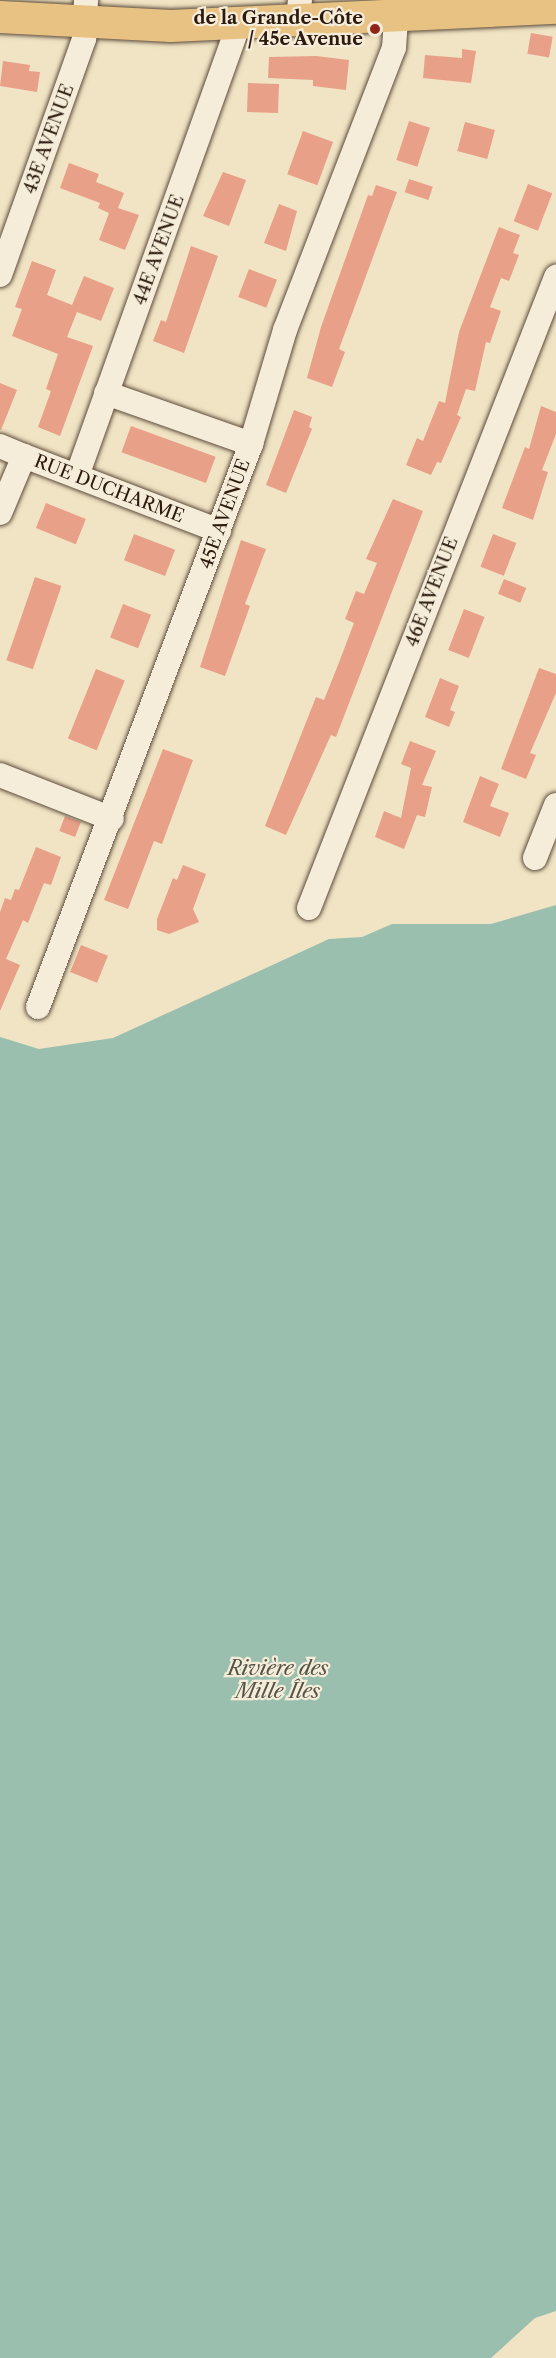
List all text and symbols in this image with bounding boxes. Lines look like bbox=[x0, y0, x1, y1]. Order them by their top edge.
place label: de la Grande-Côte / 45e Avenue bbox=[193, 8, 363, 50]
marker: de la Grande-Côte / 45e Avenue bbox=[368, 22, 382, 36]
street label: 43E AVENUE bbox=[19, 81, 79, 197]
street label: 44E AVENUE bbox=[129, 192, 189, 308]
street label: RUE DUCHARME bbox=[31, 450, 187, 528]
street label: 45E AVENUE bbox=[195, 456, 255, 572]
street label: 46E AVENUE bbox=[401, 534, 463, 650]
water label: Rivière des Mille Îles bbox=[228, 1656, 328, 1703]

